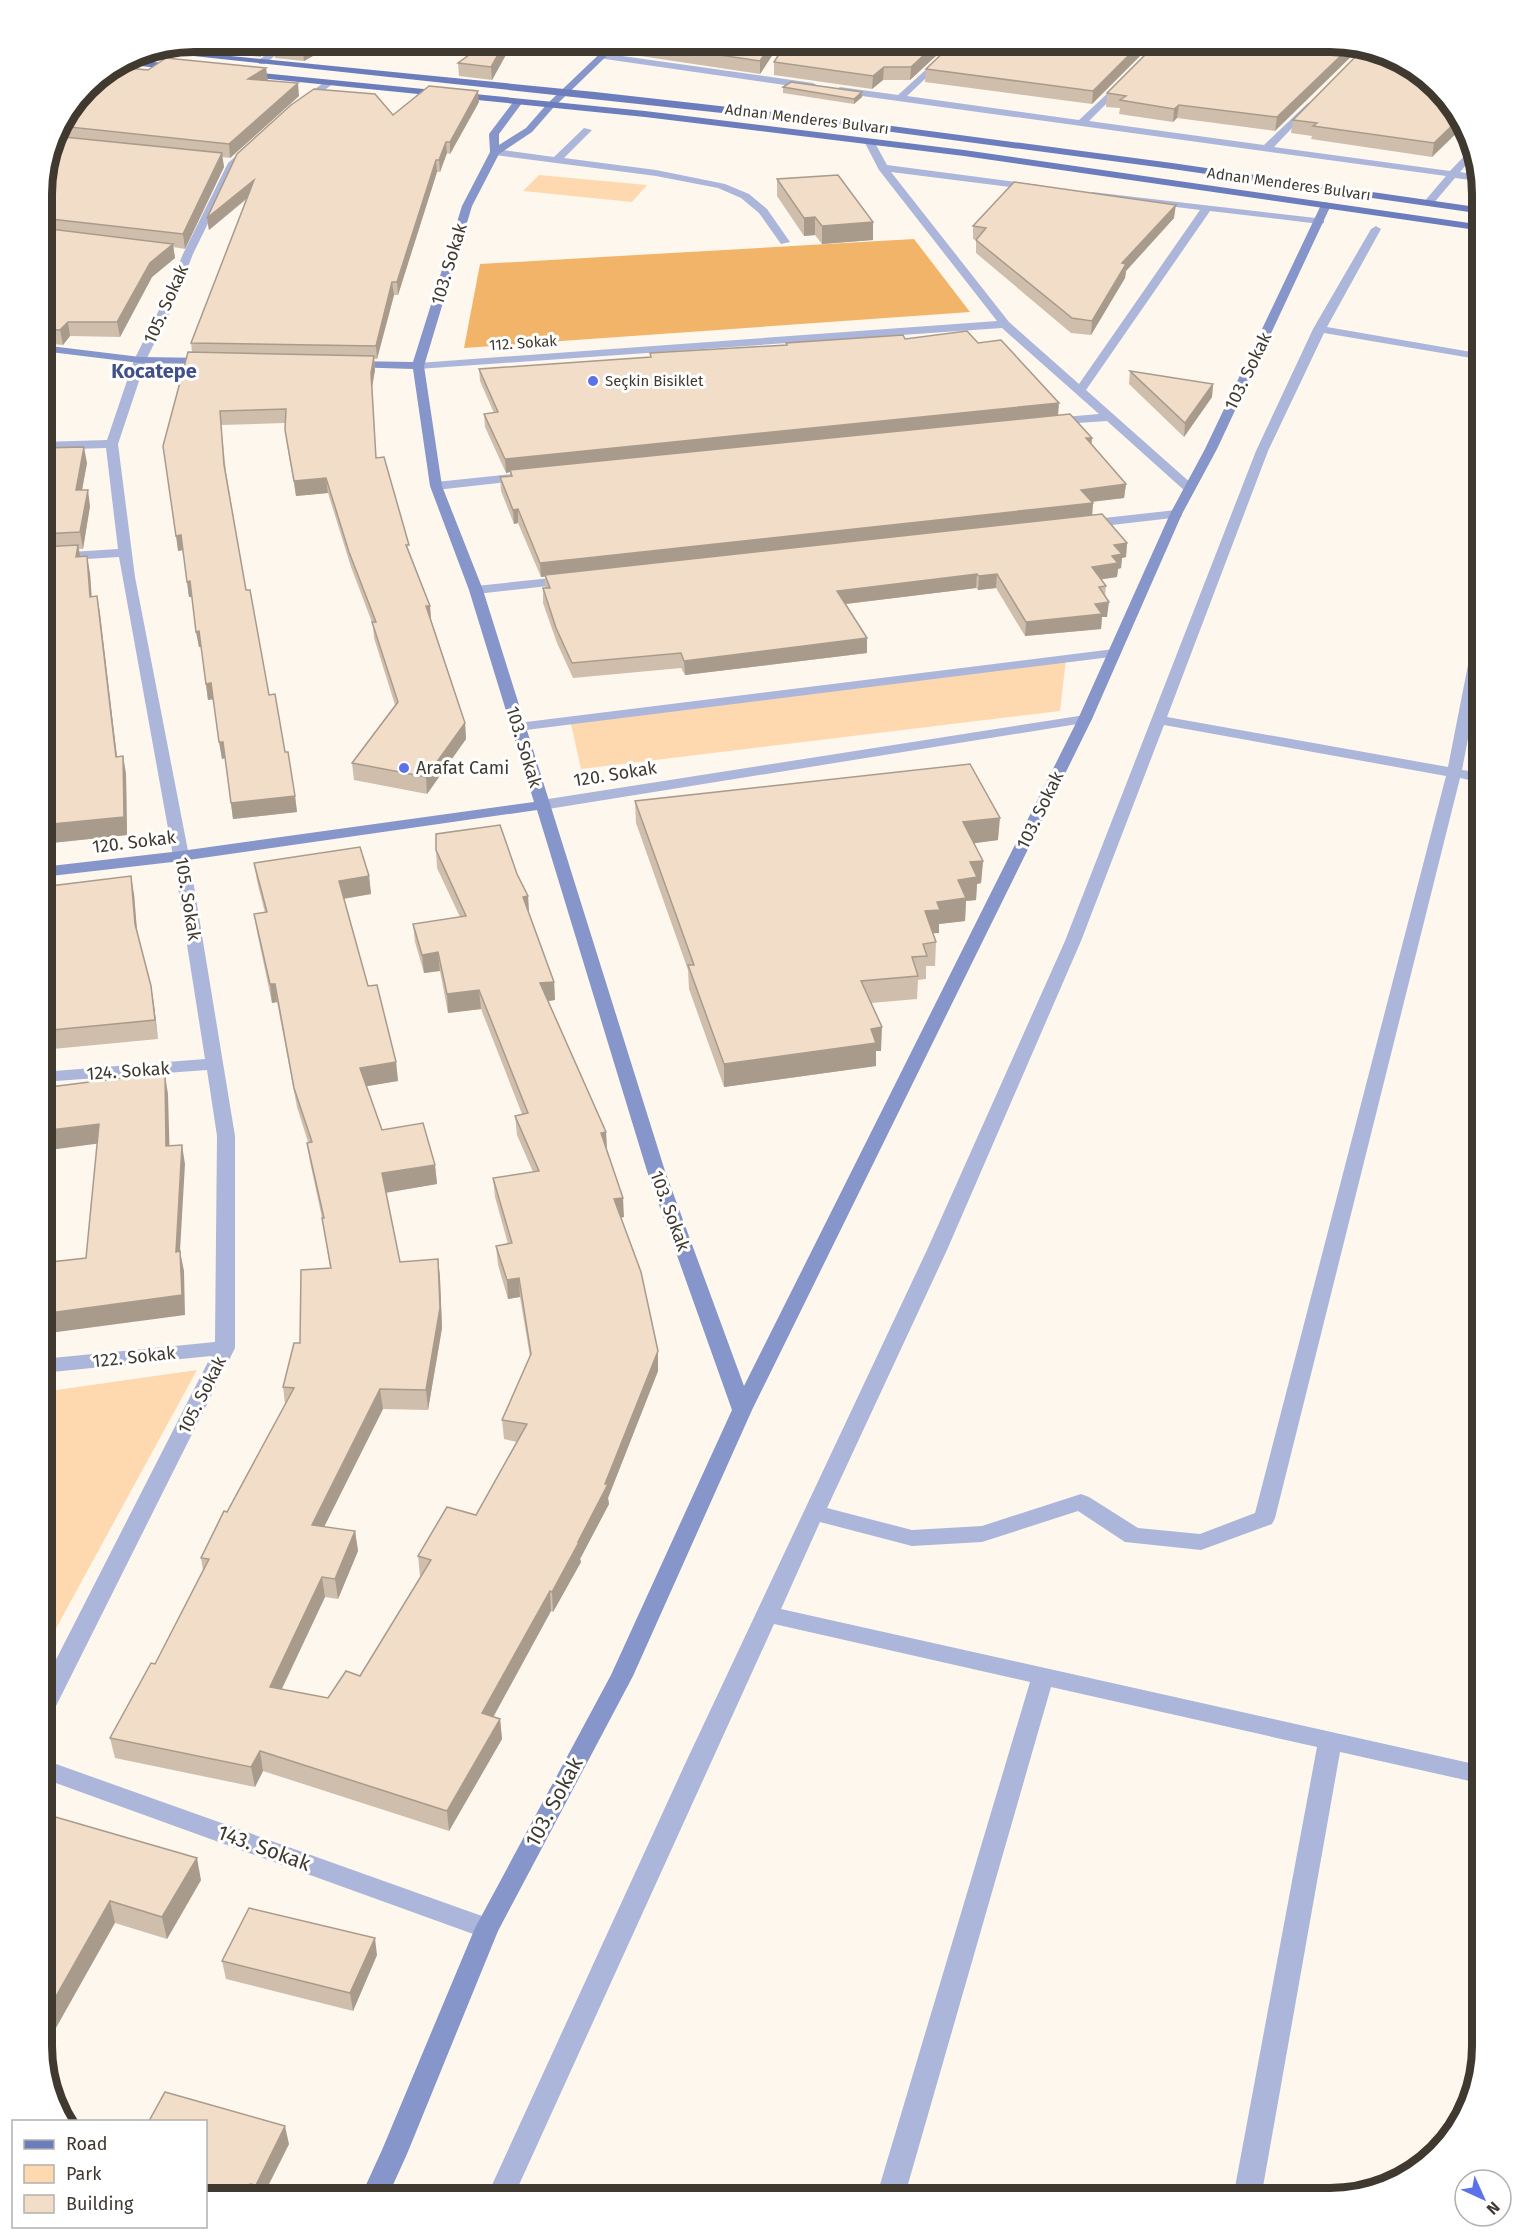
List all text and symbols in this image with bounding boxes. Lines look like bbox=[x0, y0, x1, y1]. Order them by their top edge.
street label: Adnan Menderes Bulvarı bbox=[724, 100, 890, 138]
street label: Adnan Menderes Bulvarı bbox=[1206, 164, 1372, 204]
street label: 103. Sokak bbox=[426, 220, 472, 307]
street label: 105. Sokak bbox=[139, 260, 193, 347]
street label: 103. Sokak bbox=[1220, 328, 1277, 414]
street label: 112. Sokak bbox=[488, 332, 558, 354]
district label: Kocatepe bbox=[111, 359, 197, 383]
place label: Seçkin Bisiklet bbox=[605, 372, 704, 390]
marker: Seçkin Bisiklet bbox=[586, 374, 600, 388]
street label: 103. Sokak bbox=[501, 704, 547, 791]
street label: 120. Sokak bbox=[572, 756, 659, 791]
place label: Arafat Cami bbox=[416, 757, 509, 779]
marker: Arafat Cami bbox=[397, 761, 411, 775]
street label: 103. Sokak bbox=[1012, 767, 1069, 853]
street label: 120. Sokak bbox=[91, 826, 178, 858]
street label: 105. Sokak bbox=[171, 856, 206, 943]
street label: 124. Sokak bbox=[86, 1057, 171, 1085]
street label: 103. Sokak bbox=[645, 1168, 695, 1255]
street label: 122. Sokak bbox=[92, 1342, 177, 1372]
street label: 105. Sokak bbox=[173, 1352, 231, 1438]
street label: 103. Sokak bbox=[520, 1752, 589, 1851]
street label: 143. Sokak bbox=[214, 1819, 314, 1877]
legend bbox=[12, 2120, 207, 2228]
text: Road bbox=[66, 2133, 108, 2155]
text: Park bbox=[66, 2163, 102, 2185]
north arrow bbox=[1453, 2168, 1513, 2228]
text: Building bbox=[66, 2193, 134, 2215]
text: N bbox=[1483, 2198, 1504, 2219]

